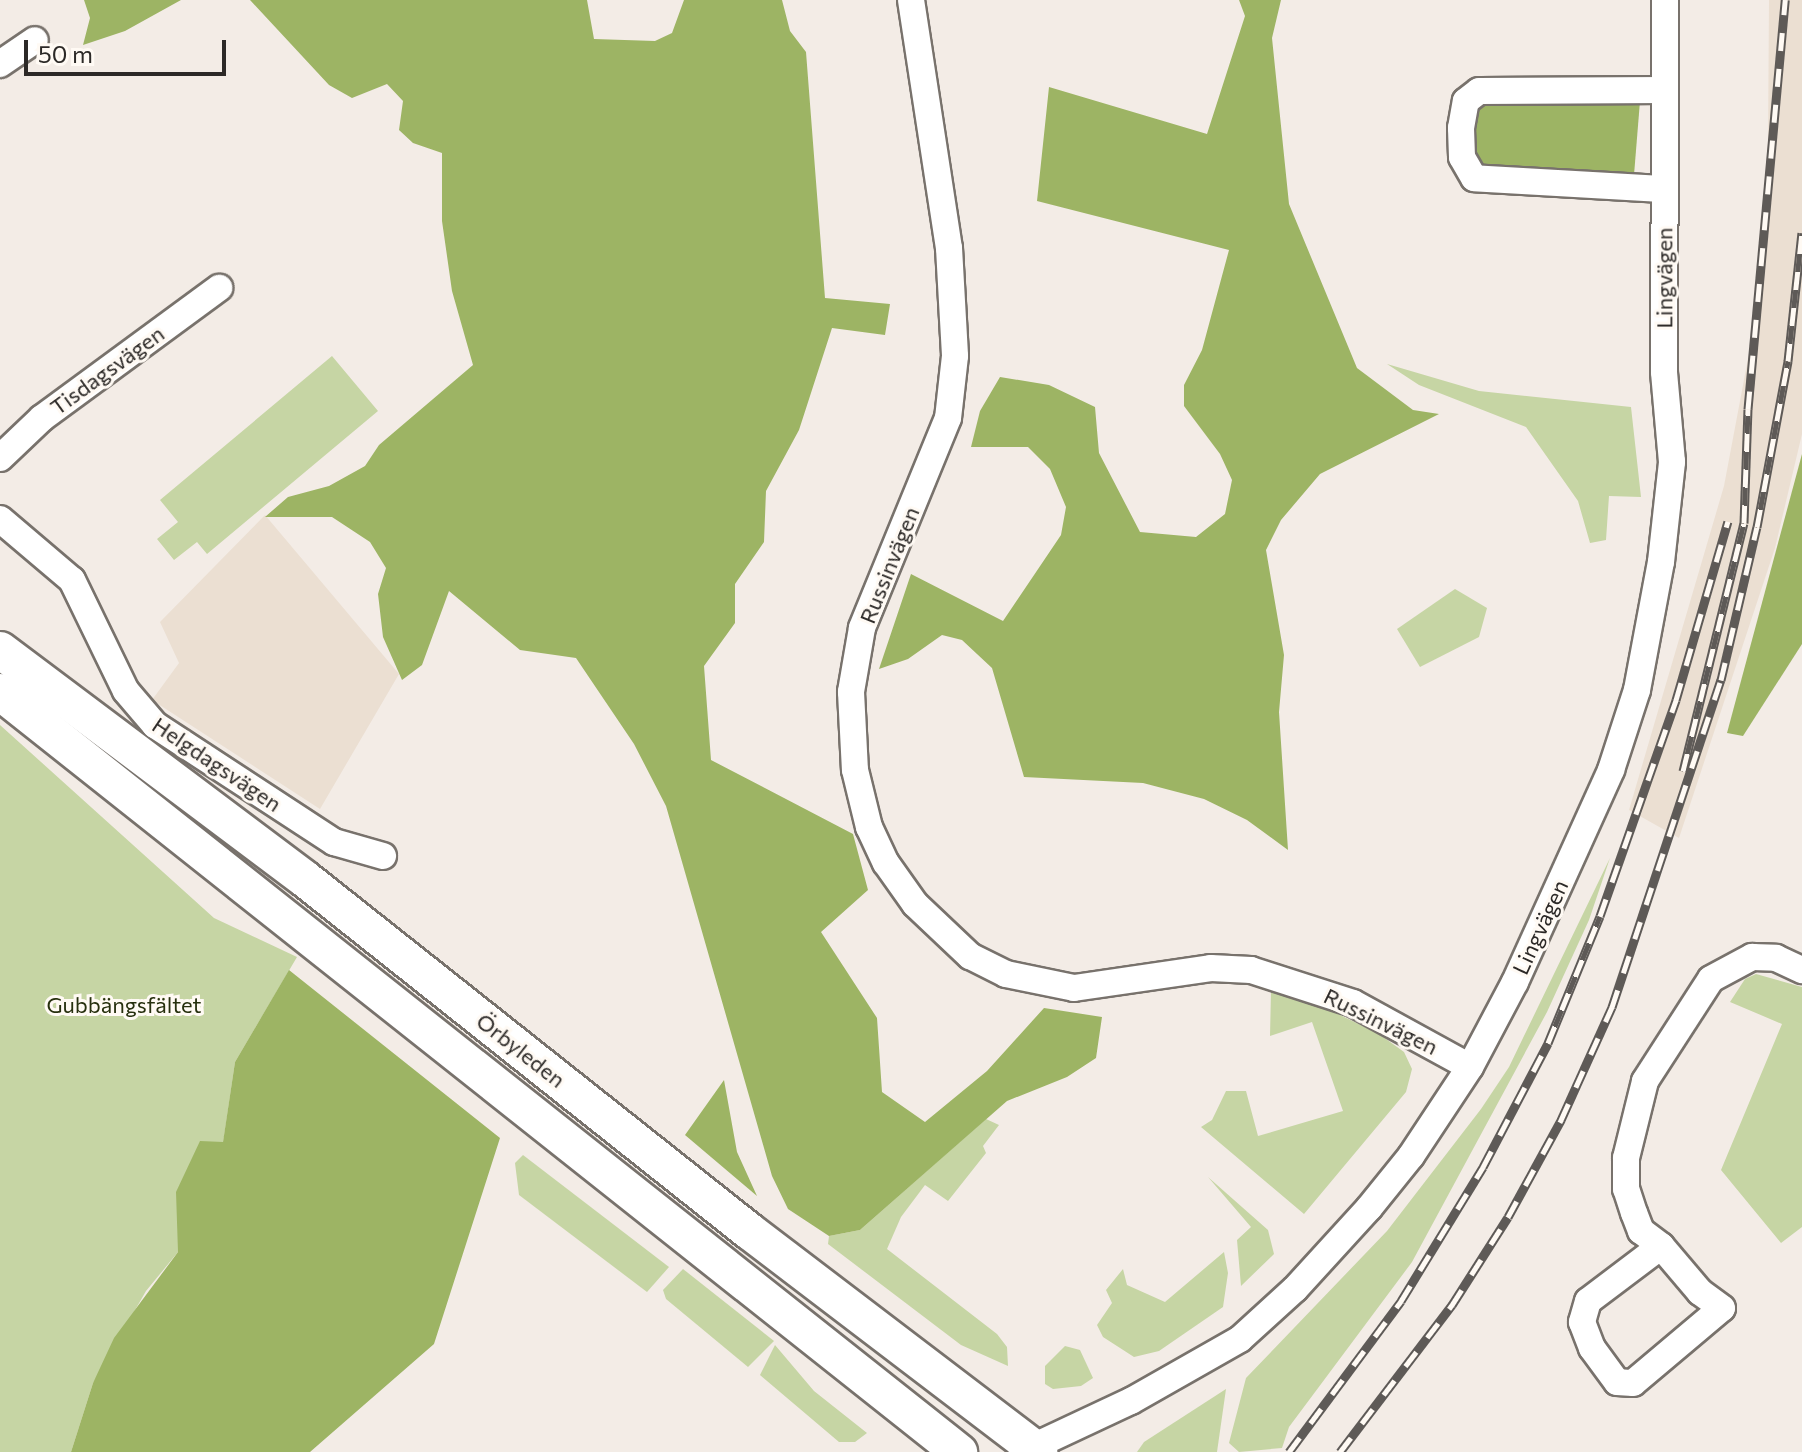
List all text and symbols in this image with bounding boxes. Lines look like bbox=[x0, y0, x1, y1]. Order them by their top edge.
scale bar bbox=[28, 24, 230, 74]
text: 50 m bbox=[38, 39, 93, 68]
street label: Lingvägen bbox=[1651, 227, 1677, 329]
street label: Tisdagsvägen bbox=[45, 320, 169, 420]
street label: Russinvägen bbox=[854, 503, 924, 627]
street label: Helgdagsvägen bbox=[148, 711, 286, 817]
street label: Lingvägen bbox=[1507, 876, 1573, 978]
street label: Russinvägen bbox=[1320, 982, 1442, 1060]
park label: Gubbängsfältet bbox=[46, 992, 202, 1018]
street label: Örbyleden bbox=[472, 1007, 570, 1093]

